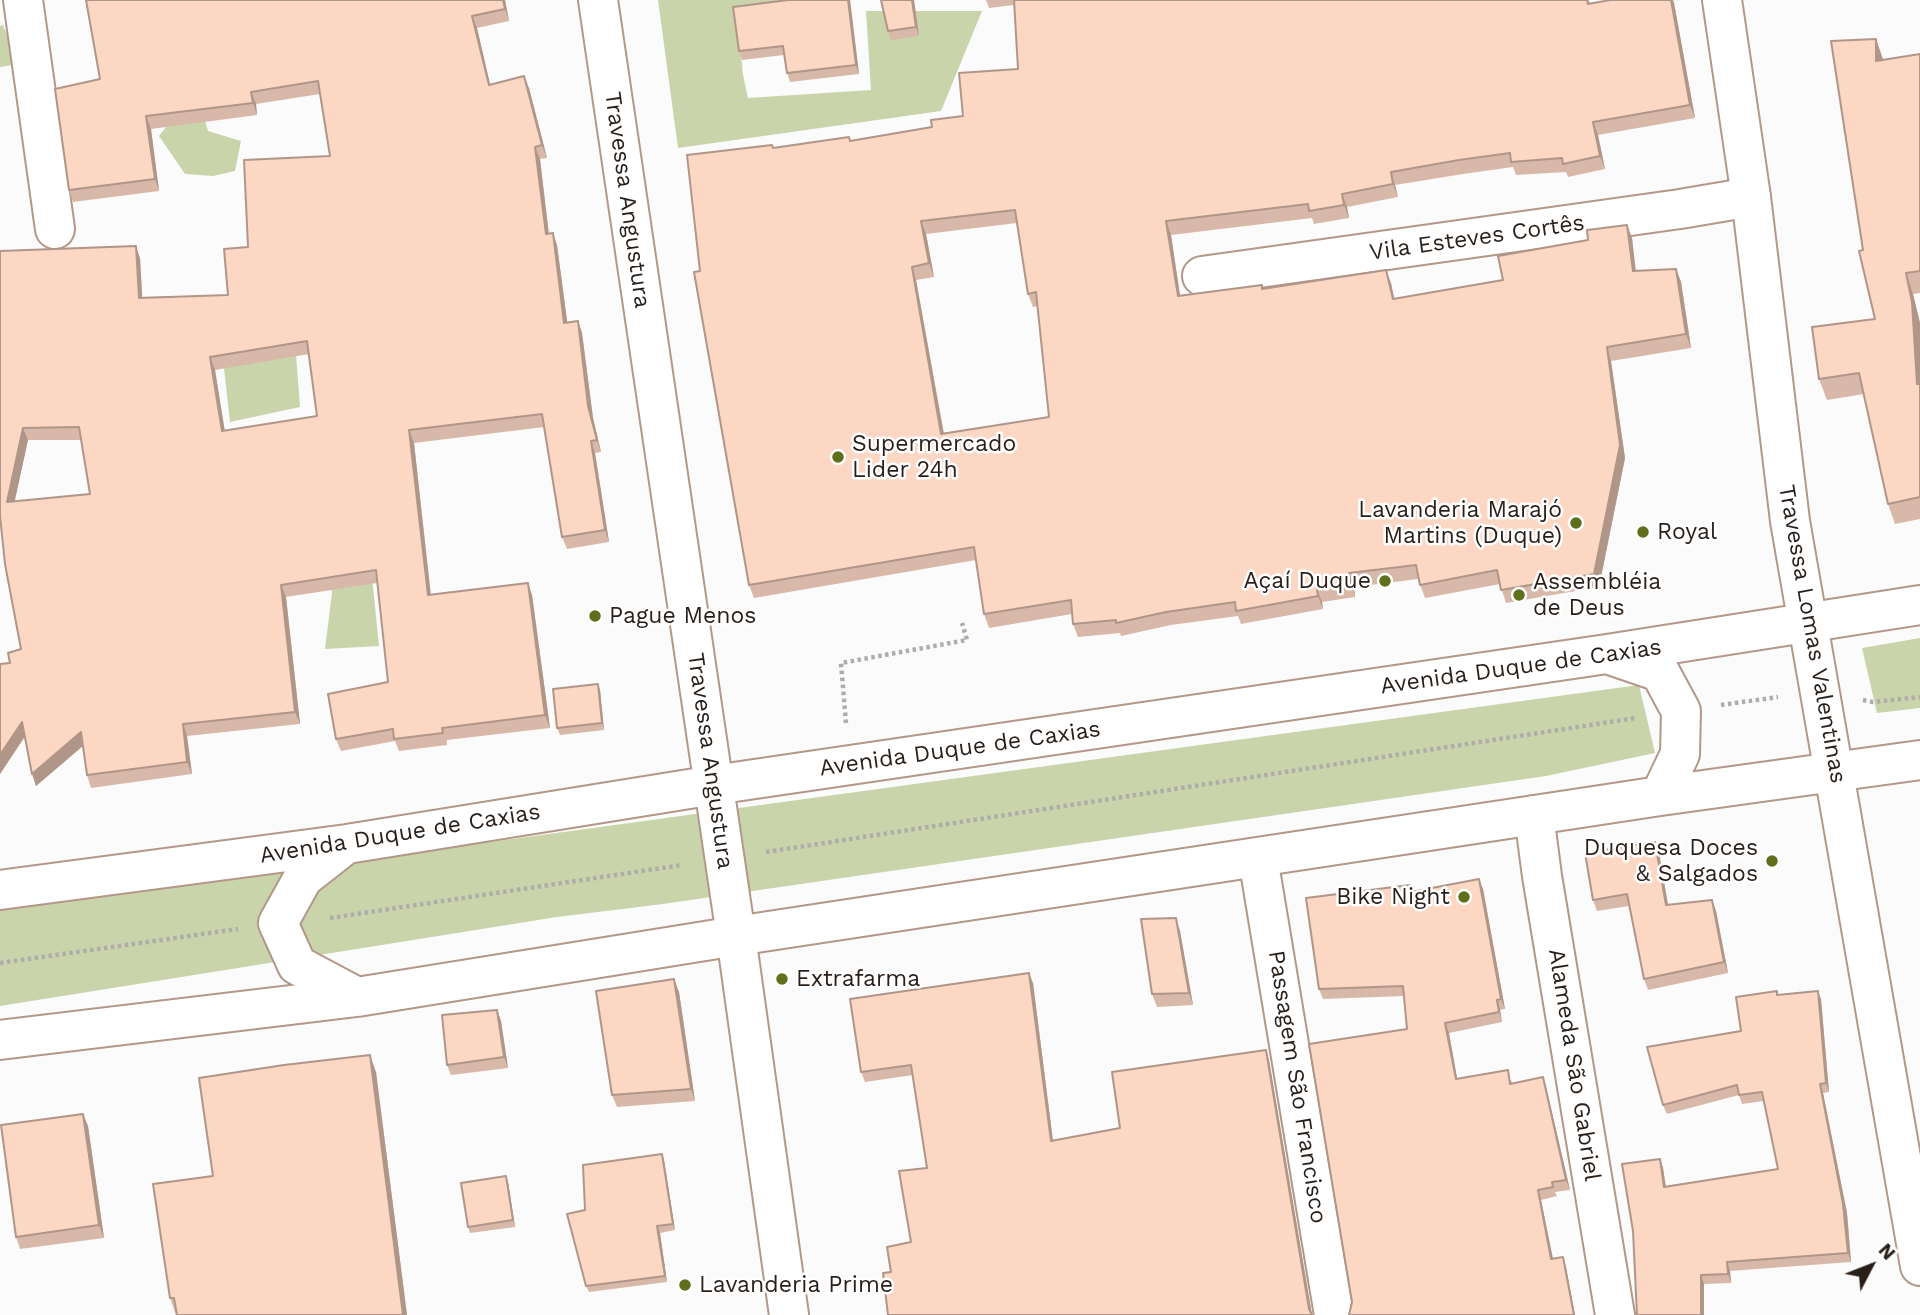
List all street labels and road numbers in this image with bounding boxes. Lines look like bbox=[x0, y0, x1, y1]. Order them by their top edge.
street label: Travessa Angustura bbox=[598, 90, 656, 310]
street label: Vila Esteves Cortês bbox=[1368, 209, 1586, 267]
street label: Travessa Lomas Valentinas bbox=[1772, 483, 1852, 785]
street label: Avenida Duque de Caxias bbox=[1379, 634, 1663, 700]
street label: Travessa Angustura bbox=[681, 651, 739, 871]
street label: Avenida Duque de Caxias bbox=[818, 716, 1102, 782]
street label: Avenida Duque de Caxias bbox=[258, 798, 542, 870]
street label: Alameda São Gabriel bbox=[1542, 947, 1606, 1183]
street label: Passagem São Francisco bbox=[1262, 949, 1332, 1225]

